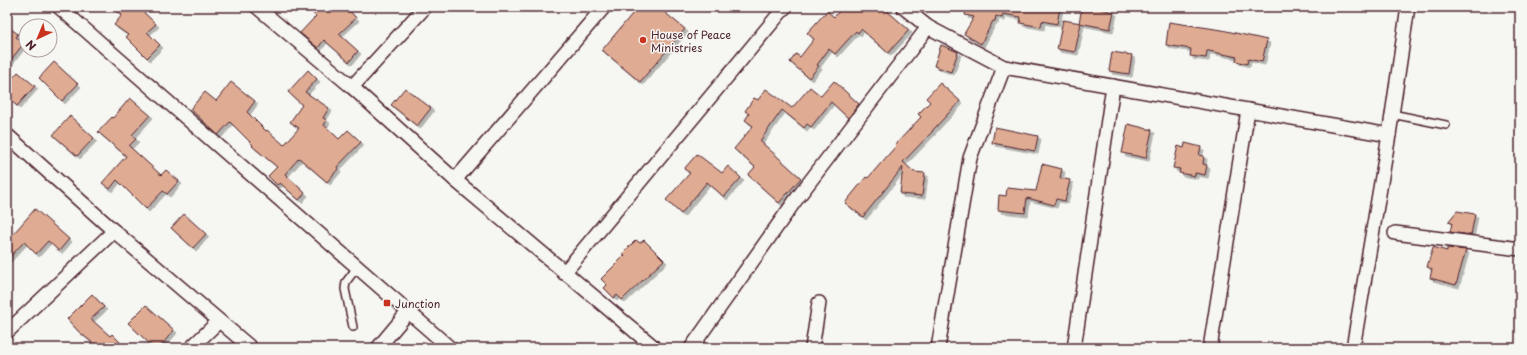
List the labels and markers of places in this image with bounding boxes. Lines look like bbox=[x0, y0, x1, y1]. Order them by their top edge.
place label: House of Peace Ministries bbox=[651, 26, 731, 56]
marker: House of Peace Ministries bbox=[638, 35, 648, 45]
place label: Junction bbox=[395, 295, 440, 312]
marker: Junction bbox=[382, 298, 392, 308]

